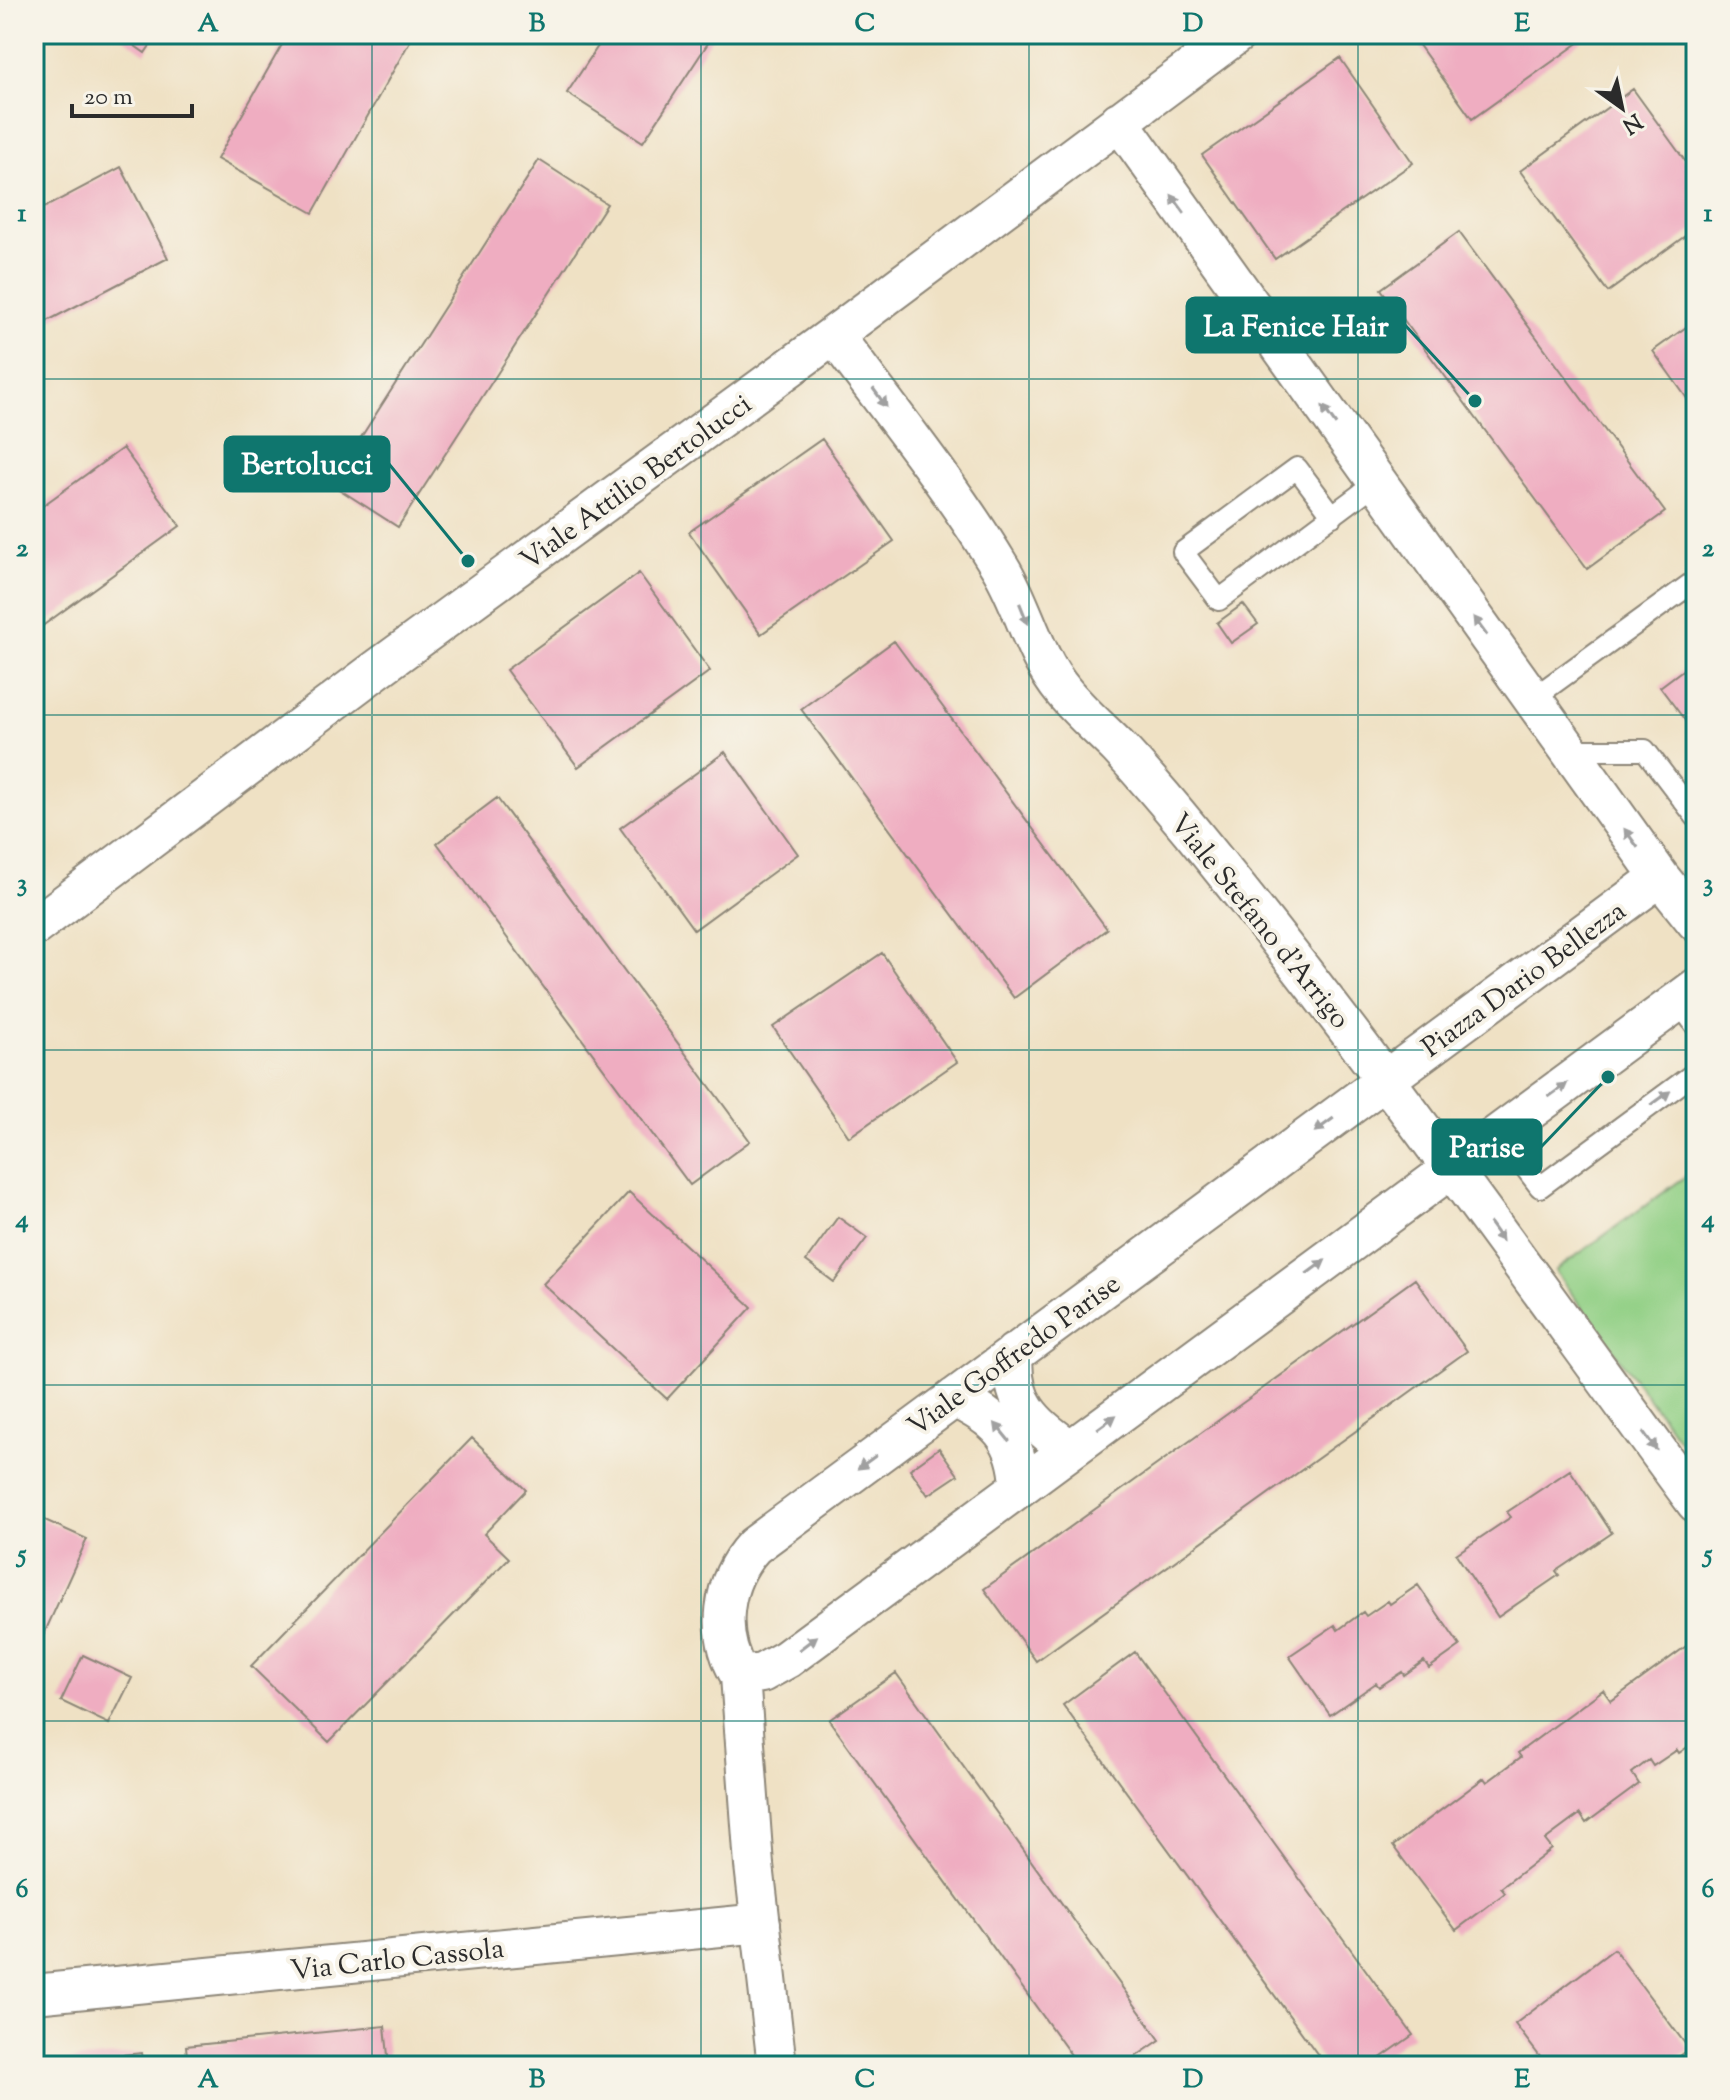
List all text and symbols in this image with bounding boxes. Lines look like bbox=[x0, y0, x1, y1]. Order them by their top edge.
text: A bbox=[197, 6, 219, 43]
text: B bbox=[529, 6, 546, 43]
text: C bbox=[855, 6, 875, 43]
text: D bbox=[1183, 6, 1203, 43]
text: E bbox=[1514, 6, 1530, 43]
scale bar bbox=[72, 68, 192, 118]
north arrow bbox=[1582, 68, 1662, 148]
text: 20 m bbox=[84, 81, 133, 115]
text: N bbox=[1615, 104, 1647, 141]
one-way arrow bbox=[1171, 193, 1186, 214]
text: 1 bbox=[18, 196, 27, 233]
text: 1 bbox=[1704, 196, 1713, 233]
callout: La Fenice Hair bbox=[1187, 298, 1405, 352]
text: La Fenice Hair bbox=[1203, 307, 1390, 350]
street label: Viale Attilio Bertolucci bbox=[513, 386, 761, 581]
one-way arrow bbox=[872, 388, 888, 408]
one-way arrow bbox=[1321, 404, 1337, 426]
callout: Bertolucci bbox=[225, 437, 389, 491]
text: Bertolucci bbox=[241, 445, 373, 488]
text: 2 bbox=[16, 531, 29, 568]
text: 2 bbox=[1702, 531, 1715, 568]
one-way arrow bbox=[1018, 602, 1031, 626]
one-way arrow bbox=[1473, 616, 1489, 637]
street label: Viale Stefano d'Arrigo bbox=[1159, 805, 1358, 1038]
one-way arrow bbox=[1624, 828, 1640, 848]
text: 3 bbox=[17, 866, 27, 903]
text: 3 bbox=[1703, 866, 1713, 903]
street label: Piazza Dario Bellezza bbox=[1414, 893, 1635, 1068]
one-way arrow bbox=[1547, 1083, 1568, 1098]
one-way arrow bbox=[1650, 1090, 1672, 1106]
one-way arrow bbox=[1313, 1116, 1334, 1132]
callout: Parise bbox=[1433, 1120, 1541, 1174]
text: Parise bbox=[1449, 1128, 1525, 1171]
text: 4 bbox=[14, 1202, 29, 1239]
text: 4 bbox=[1700, 1202, 1715, 1239]
one-way arrow bbox=[1487, 1222, 1503, 1242]
one-way arrow bbox=[1306, 1260, 1327, 1276]
street label: Viale Goffredo Parise bbox=[900, 1265, 1129, 1447]
one-way arrow bbox=[1097, 1414, 1117, 1430]
one-way arrow bbox=[994, 1422, 1011, 1442]
one-way arrow bbox=[1642, 1430, 1658, 1452]
one-way arrow bbox=[857, 1454, 877, 1470]
text: 5 bbox=[16, 1537, 27, 1574]
text: 5 bbox=[1702, 1537, 1713, 1574]
one-way arrow bbox=[798, 1636, 819, 1652]
text: 6 bbox=[16, 1872, 29, 1909]
text: 6 bbox=[1702, 1872, 1715, 1909]
street label: Via Carlo Cassola bbox=[288, 1930, 506, 1992]
text: A bbox=[197, 2062, 219, 2099]
text: B bbox=[529, 2062, 546, 2099]
text: C bbox=[855, 2062, 875, 2099]
text: D bbox=[1183, 2062, 1203, 2099]
text: E bbox=[1514, 2062, 1530, 2099]

